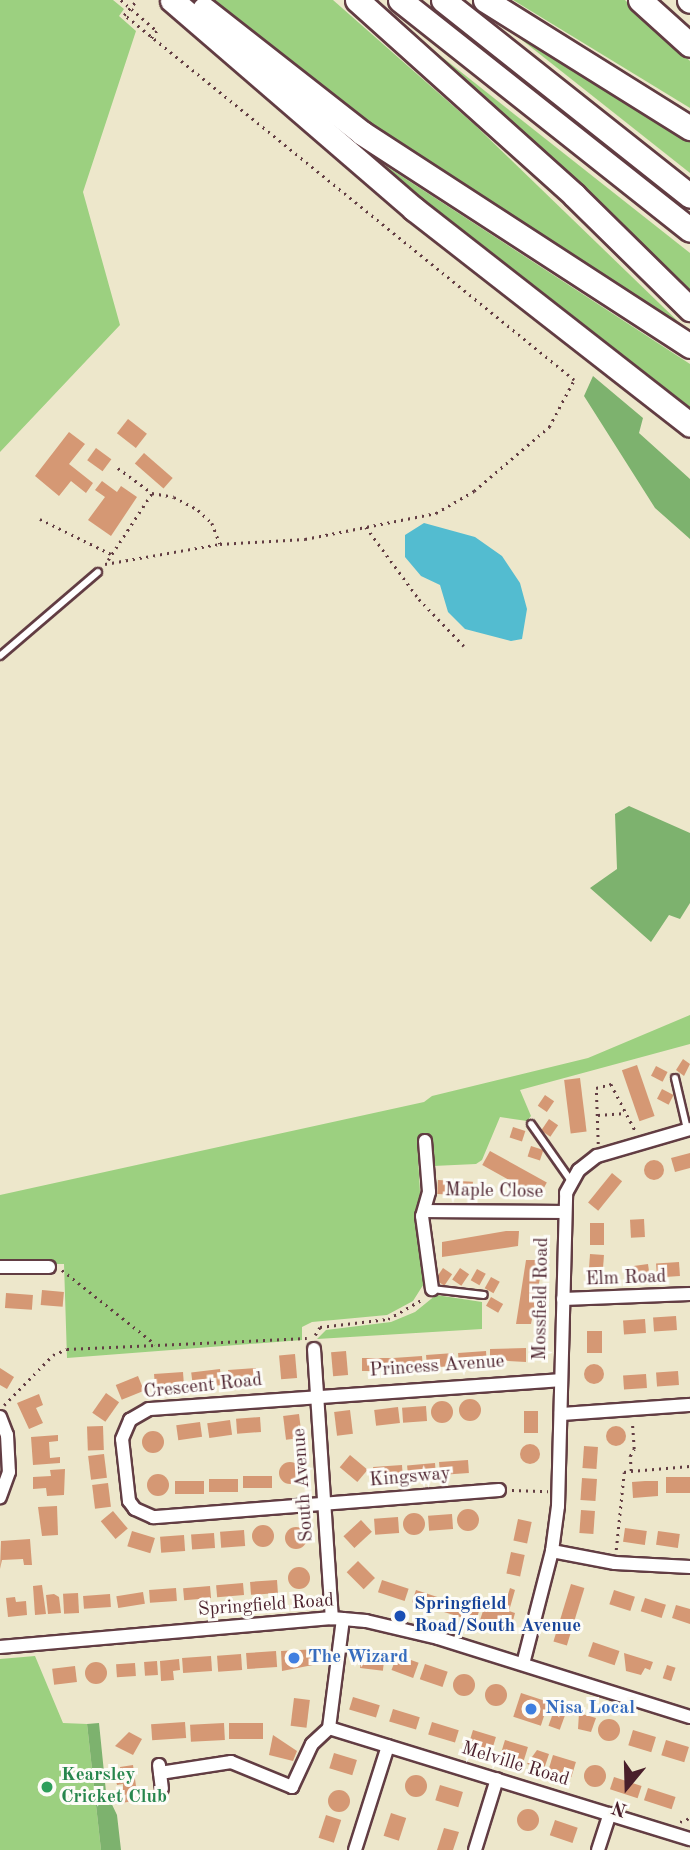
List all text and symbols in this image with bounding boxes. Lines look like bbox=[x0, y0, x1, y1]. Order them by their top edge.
street label: Maple Close bbox=[445, 1180, 543, 1204]
street label: Mossfield Road bbox=[530, 1237, 554, 1361]
street label: Elm Road bbox=[585, 1266, 667, 1292]
street label: Princess Avenue bbox=[369, 1351, 505, 1383]
street label: Crescent Road bbox=[143, 1369, 263, 1405]
street label: South Avenue bbox=[289, 1427, 319, 1543]
street label: Kingsway bbox=[368, 1463, 452, 1493]
street label: Springfield Road bbox=[197, 1590, 335, 1622]
place label: Springfield Road/South Avenue bbox=[414, 1594, 581, 1638]
marker: Springfield Road/South Avenue bbox=[392, 1608, 408, 1624]
place label: The Wizard bbox=[308, 1647, 408, 1669]
marker: The Wizard bbox=[286, 1650, 302, 1666]
place label: Nisa Local bbox=[545, 1698, 635, 1720]
marker: Nisa Local bbox=[523, 1701, 539, 1717]
street label: Melville Road bbox=[458, 1738, 572, 1792]
north arrow bbox=[592, 1752, 662, 1822]
place label: Kearsley Cricket Club bbox=[61, 1765, 167, 1809]
marker: Kearsley Cricket Club bbox=[39, 1779, 55, 1795]
text: N bbox=[610, 1796, 630, 1819]

